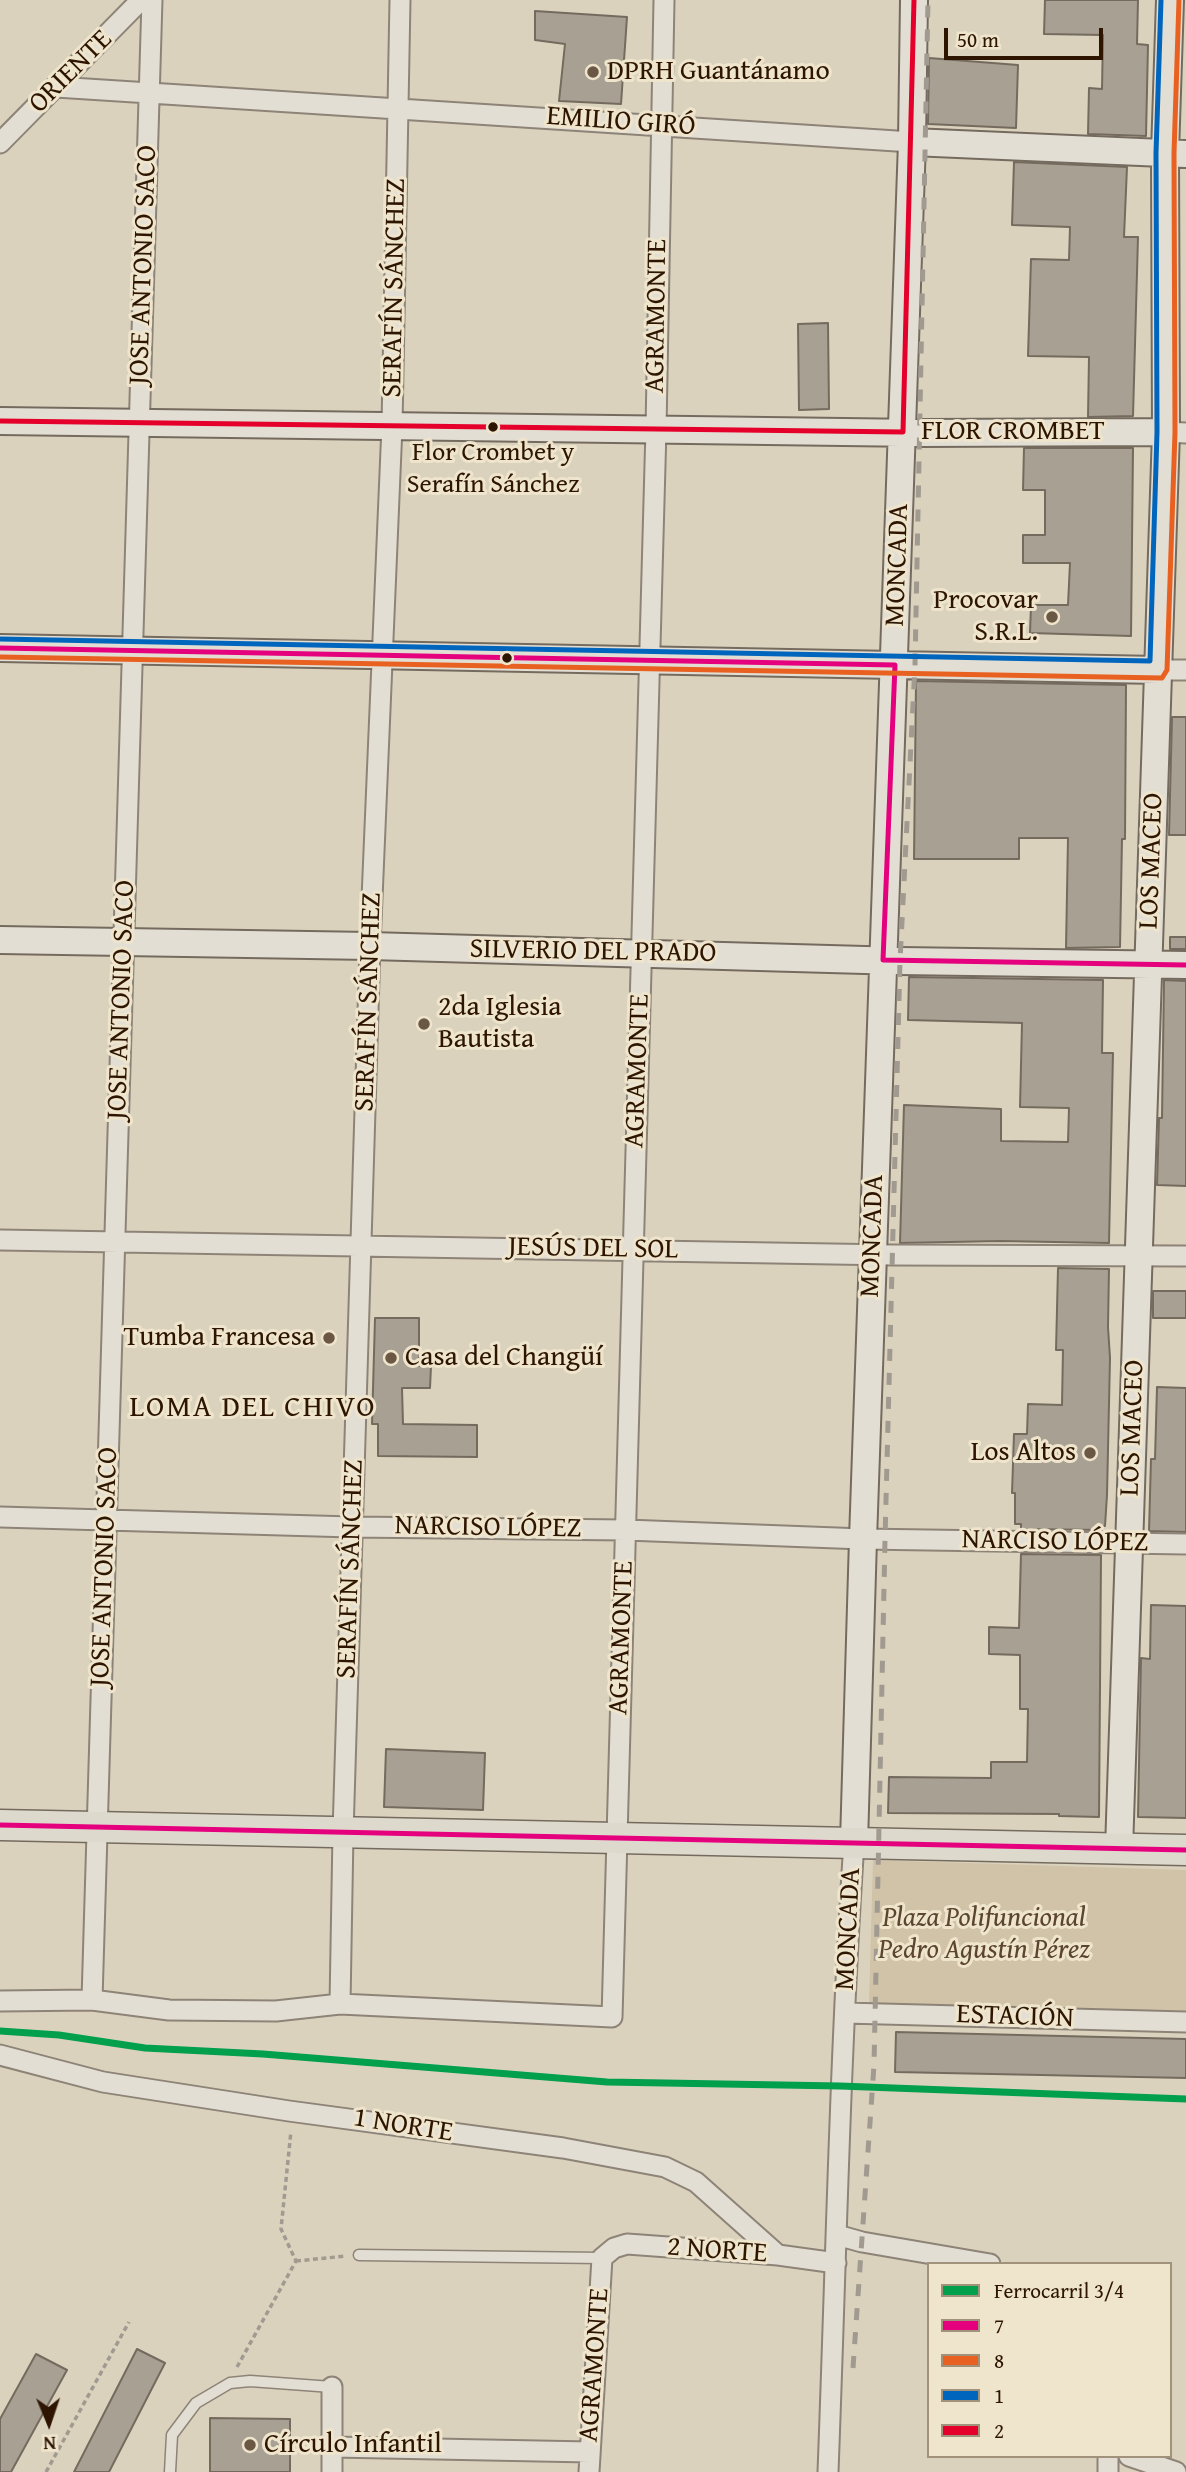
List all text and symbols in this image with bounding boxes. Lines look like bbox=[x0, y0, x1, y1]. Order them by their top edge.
scale bar bbox=[948, 14, 1107, 58]
street label: ORIENTE bbox=[22, 23, 120, 121]
text: 50 m bbox=[957, 24, 999, 55]
place label: DPRH Guantánamo bbox=[607, 55, 830, 89]
marker: DPRH Guantánamo bbox=[585, 64, 601, 80]
street label: EMILIO GIRÓ bbox=[545, 100, 697, 144]
street label: JOSE ANTONIO SACO bbox=[123, 144, 165, 386]
street label: SERAFÍN SÁNCHEZ bbox=[376, 178, 414, 398]
street label: AGRAMONTE bbox=[639, 239, 675, 393]
street label: FLOR CROMBET bbox=[921, 415, 1105, 449]
marker: Flor Crombet y Serafín Sánchez bbox=[486, 420, 500, 434]
place label: Flor Crombet y Serafín Sánchez bbox=[407, 437, 579, 498]
street label: MONCADA bbox=[879, 503, 917, 627]
place label: Procovar S.R.L. bbox=[933, 584, 1038, 650]
marker: Procovar S.R.L. bbox=[1044, 609, 1060, 625]
unlabelled marker bbox=[500, 651, 514, 665]
street label: LOS MACEO bbox=[1133, 792, 1171, 930]
street label: JOSE ANTONIO SACO bbox=[101, 879, 143, 1121]
street label: SERAFÍN SÁNCHEZ bbox=[348, 892, 390, 1112]
street label: SILVERIO DEL PRADO bbox=[469, 933, 717, 971]
place label: 2da Iglesia Bautista bbox=[438, 991, 562, 1057]
street label: AGRAMONTE bbox=[619, 993, 657, 1149]
marker: 2da Iglesia Bautista bbox=[416, 1016, 432, 1032]
street label: MONCADA bbox=[854, 1174, 892, 1298]
street label: JESÚS DEL SOL bbox=[508, 1231, 678, 1267]
place label: Tumba Francesa bbox=[124, 1321, 315, 1355]
marker: Tumba Francesa bbox=[321, 1330, 337, 1346]
place label: Casa del Changüí bbox=[405, 1341, 603, 1375]
marker: Casa del Changüí bbox=[383, 1350, 399, 1366]
street label: LOS MACEO bbox=[1114, 1359, 1152, 1497]
district label: LOMA DEL CHIVO bbox=[131, 1390, 375, 1426]
place label: Los Altos bbox=[971, 1436, 1076, 1470]
marker: Los Altos bbox=[1082, 1445, 1098, 1461]
street label: JOSE ANTONIO SACO bbox=[84, 1446, 126, 1688]
street label: SERAFÍN SÁNCHEZ bbox=[330, 1459, 372, 1679]
street label: NARCISO LÓPEZ bbox=[394, 1510, 582, 1546]
street label: NARCISO LÓPEZ bbox=[961, 1524, 1149, 1560]
street label: AGRAMONTE bbox=[603, 1560, 641, 1716]
street label: MONCADA bbox=[829, 1867, 869, 1991]
park label: Plaza Polifuncional Pedro Agustín Pérez bbox=[878, 1902, 1090, 1968]
street label: ESTACIÓN bbox=[956, 1998, 1074, 2036]
street label: 1 NORTE bbox=[351, 2102, 455, 2150]
street label: 2 NORTE bbox=[666, 2231, 768, 2271]
legend bbox=[927, 2262, 1172, 2458]
text: Ferrocarril 3/4 bbox=[994, 2275, 1124, 2306]
street label: AGRAMONTE bbox=[573, 2287, 617, 2443]
text: 7 bbox=[994, 2310, 1004, 2341]
text: 8 bbox=[994, 2345, 1004, 2376]
text: 1 bbox=[994, 2380, 1004, 2411]
north arrow bbox=[14, 2388, 84, 2458]
text: 2 bbox=[994, 2415, 1004, 2446]
place label: Círculo Infantil bbox=[264, 2428, 442, 2462]
text: N bbox=[43, 2430, 57, 2458]
marker: Círculo Infantil bbox=[242, 2437, 258, 2453]

